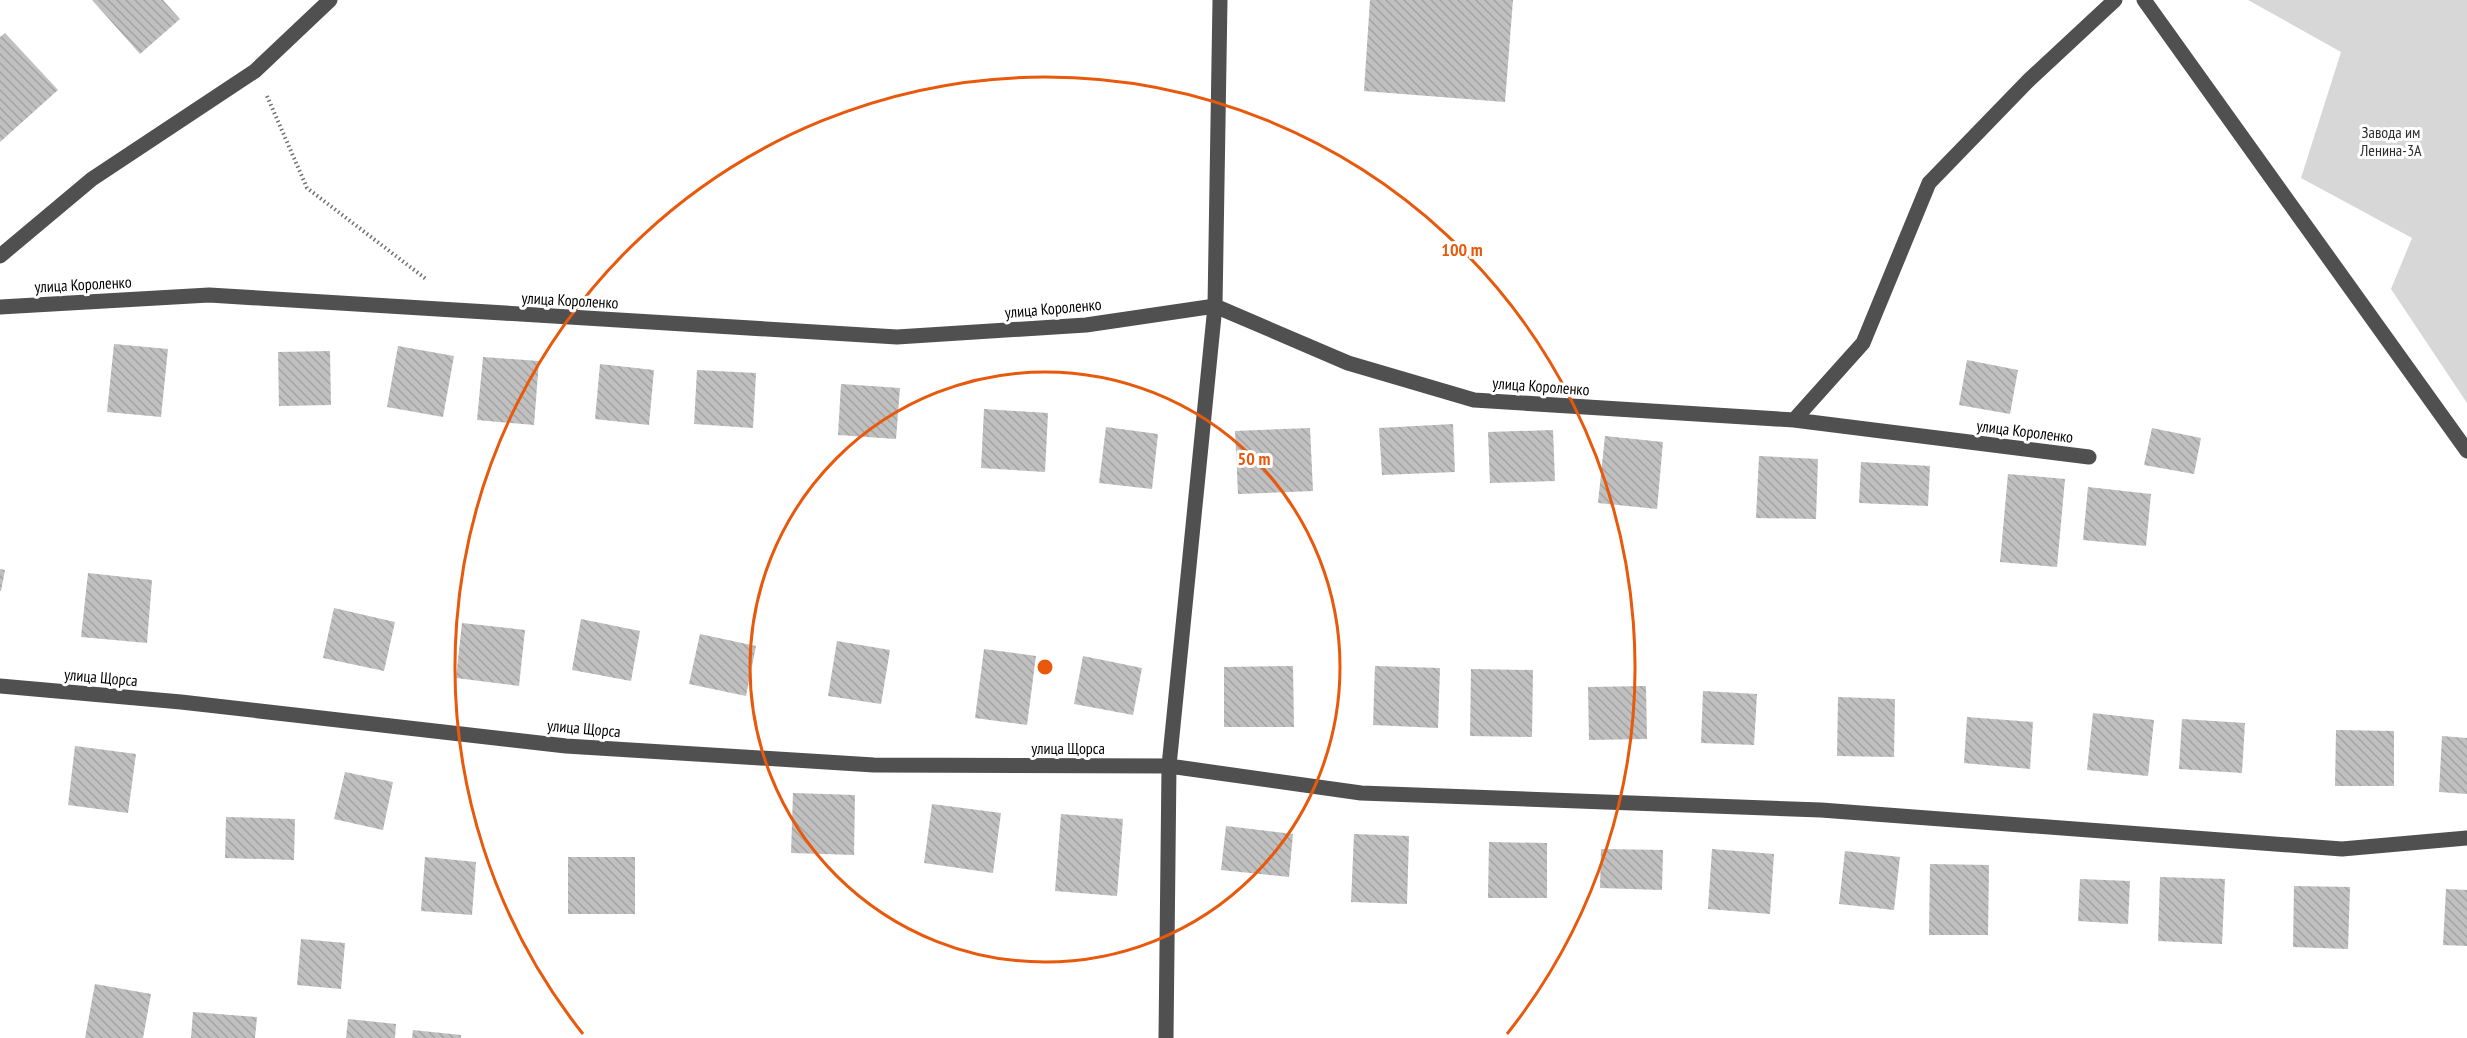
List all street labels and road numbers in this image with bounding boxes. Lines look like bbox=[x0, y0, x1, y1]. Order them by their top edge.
street label: улица Короленко bbox=[34, 271, 132, 297]
street label: улица Короленко bbox=[521, 287, 619, 313]
street label: улица Короленко bbox=[1004, 294, 1102, 322]
street label: улица Короленко bbox=[1492, 373, 1590, 399]
street label: улица Короленко bbox=[1976, 415, 2075, 447]
street label: улица Щорса bbox=[63, 664, 139, 690]
street label: улица Щорса bbox=[546, 715, 622, 741]
street label: улица Щорса bbox=[1031, 738, 1105, 758]

